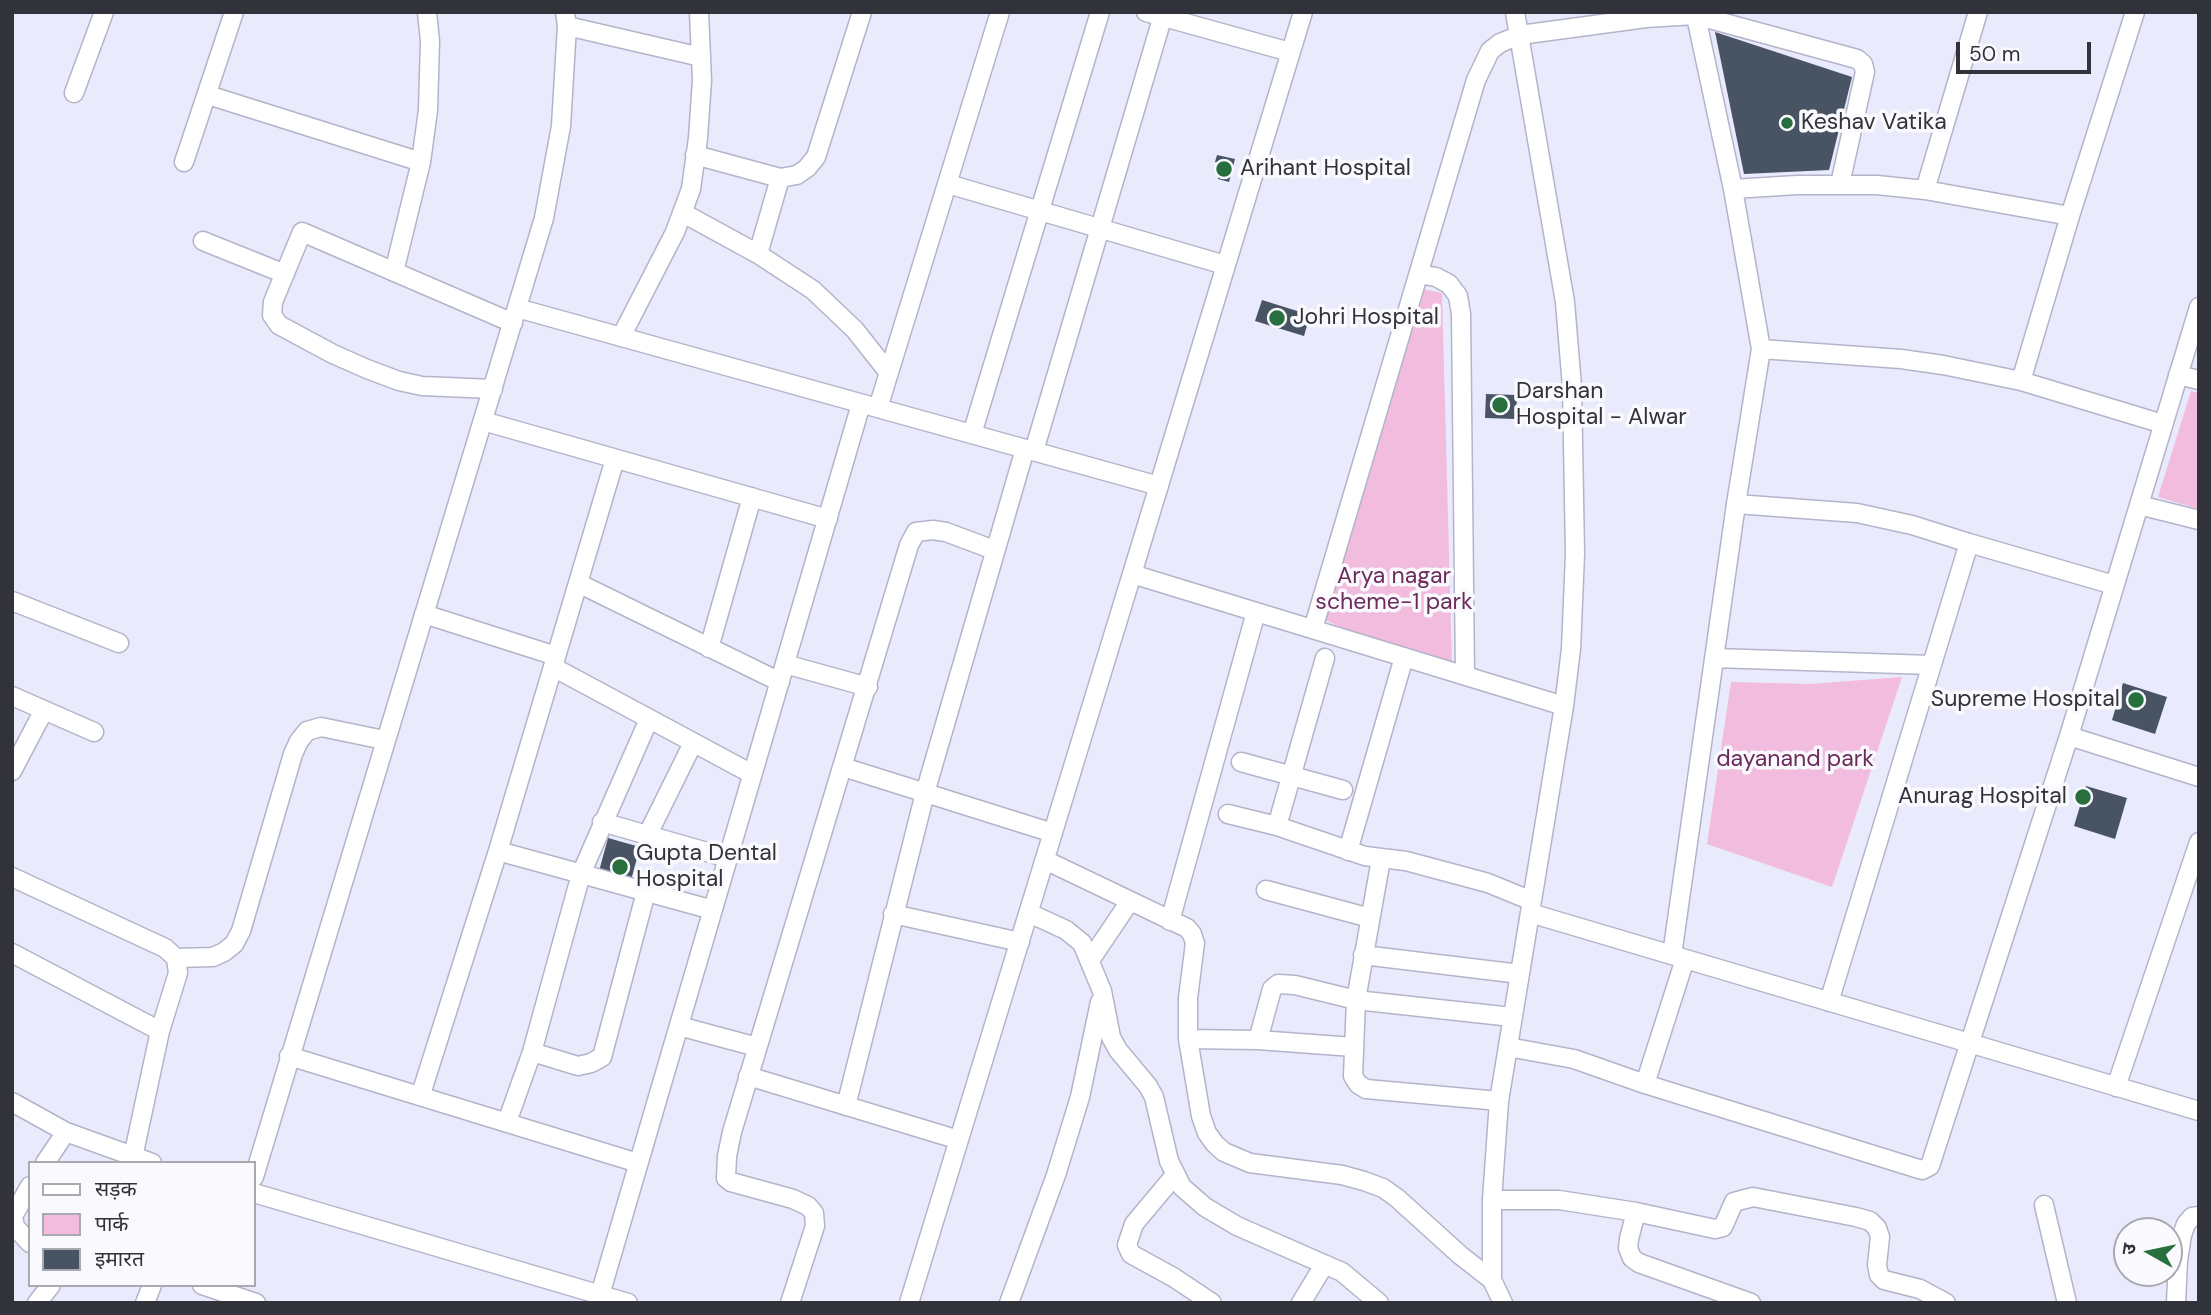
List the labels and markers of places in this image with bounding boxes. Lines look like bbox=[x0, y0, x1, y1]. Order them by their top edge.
place label: Keshav Vatika bbox=[1801, 109, 1947, 137]
marker: Keshav Vatika bbox=[1779, 115, 1795, 131]
place label: Arihant Hospital bbox=[1240, 155, 1411, 183]
marker: Arihant Hospital bbox=[1214, 159, 1234, 179]
place label: Johri Hospital bbox=[1293, 304, 1439, 332]
marker: Johri Hospital bbox=[1267, 308, 1287, 328]
place label: Darshan Hospital - Alwar bbox=[1516, 378, 1687, 432]
marker: Darshan Hospital - Alwar bbox=[1490, 395, 1510, 415]
place label: Supreme Hospital bbox=[1931, 686, 2120, 714]
marker: Supreme Hospital bbox=[2126, 690, 2146, 710]
place label: Anurag Hospital bbox=[1898, 783, 2067, 811]
marker: Anurag Hospital bbox=[2073, 787, 2093, 807]
place label: Gupta Dental Hospital bbox=[636, 840, 777, 894]
marker: Gupta Dental Hospital bbox=[610, 857, 630, 877]

